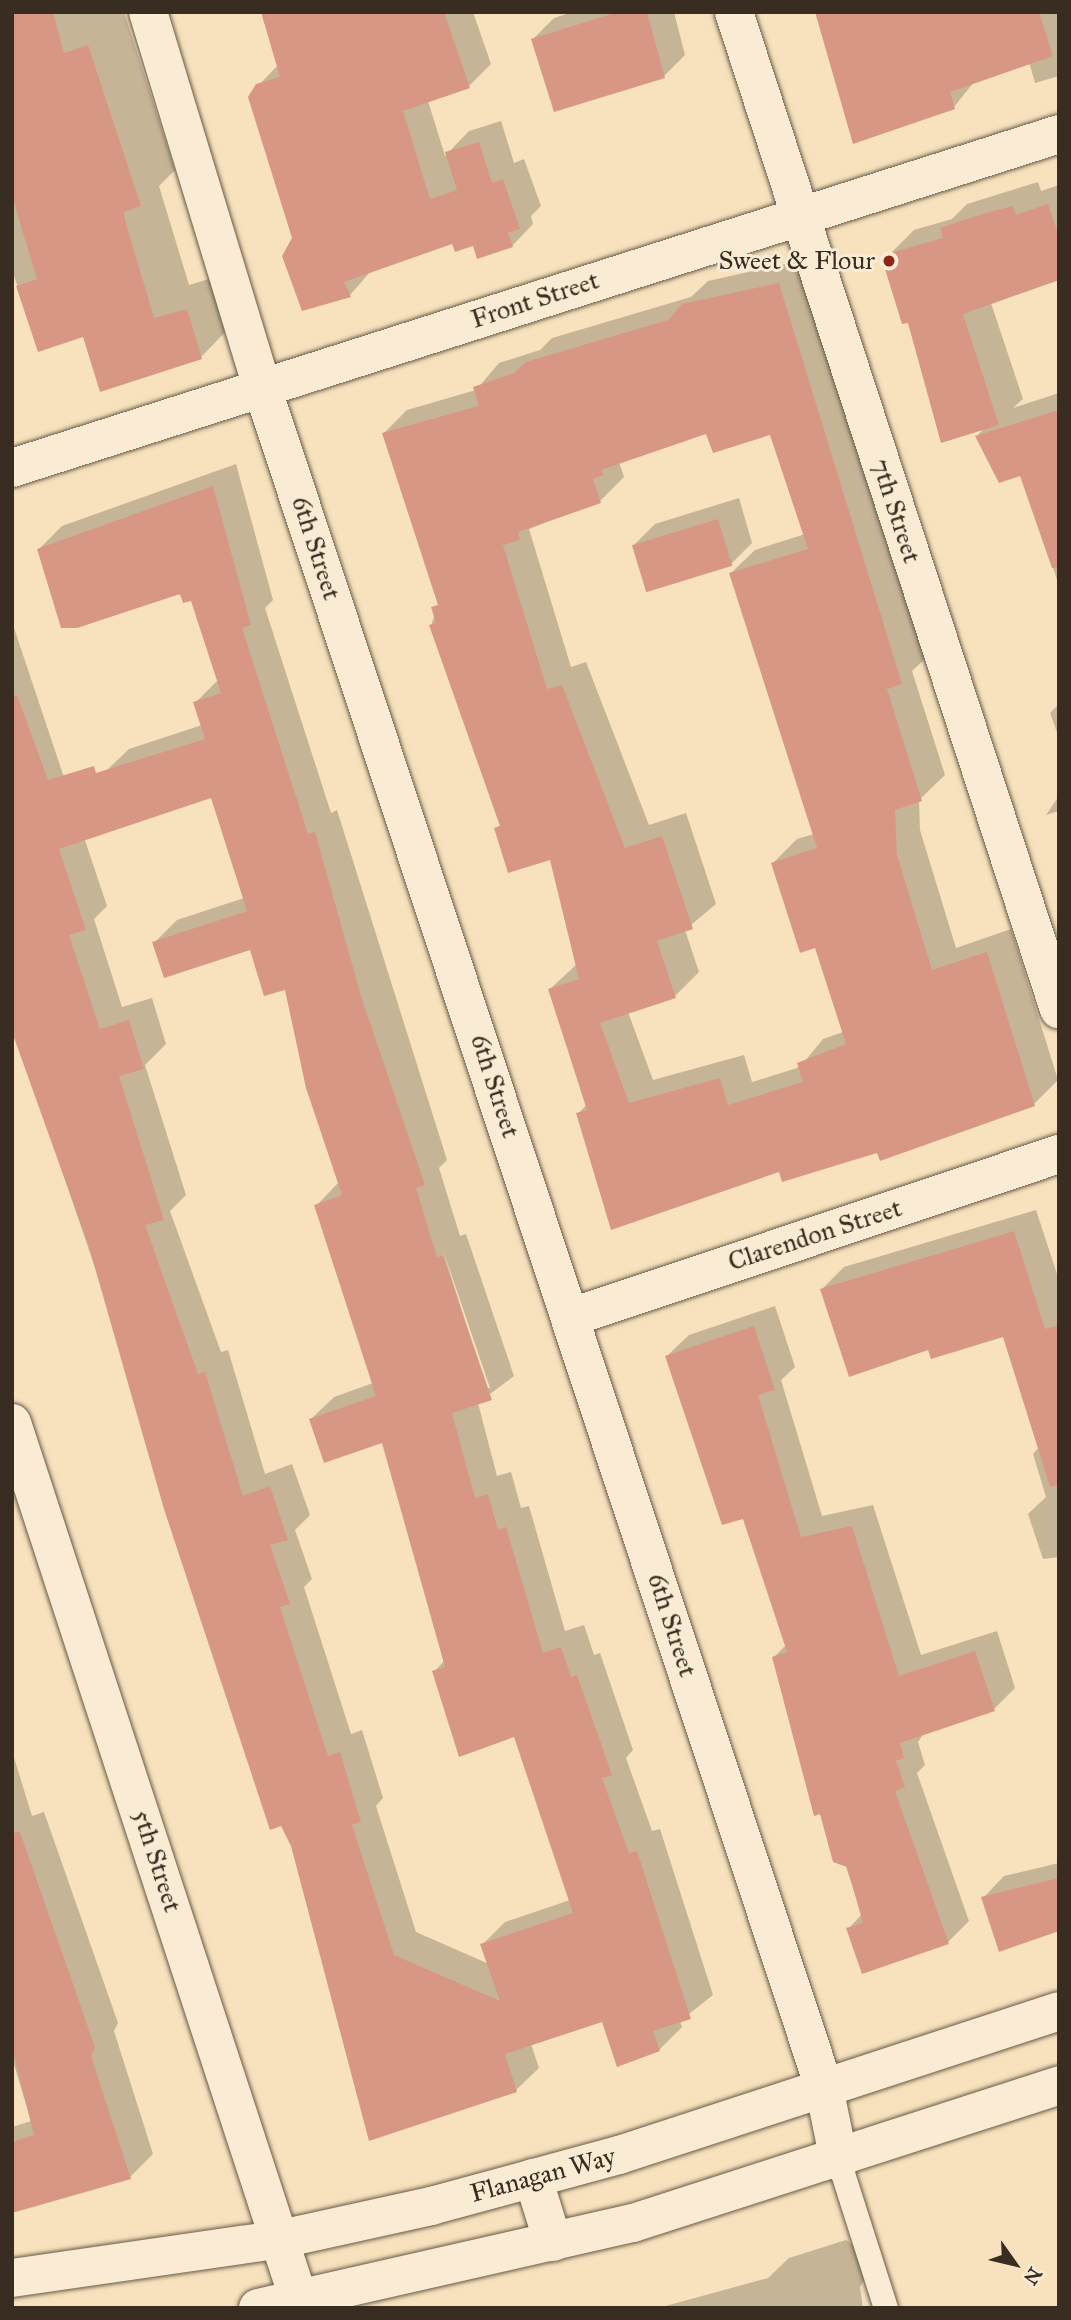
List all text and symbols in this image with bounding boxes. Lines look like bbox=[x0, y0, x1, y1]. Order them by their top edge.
place label: Sweet & Flour bbox=[718, 245, 875, 277]
marker: Sweet & Flour bbox=[881, 253, 897, 269]
street label: Front Street bbox=[467, 265, 603, 335]
street label: 7th Street bbox=[865, 455, 927, 567]
street label: 6th Street bbox=[285, 492, 347, 604]
street label: 6th Street bbox=[464, 1030, 526, 1142]
street label: Clarendon Street bbox=[724, 1192, 906, 1278]
street label: 6th Street bbox=[641, 1569, 703, 1681]
street label: 5th Street bbox=[126, 1806, 188, 1916]
street label: Flanagan Way bbox=[467, 2141, 619, 2209]
north arrow bbox=[980, 2229, 1050, 2299]
text: N bbox=[1019, 2263, 1047, 2289]

